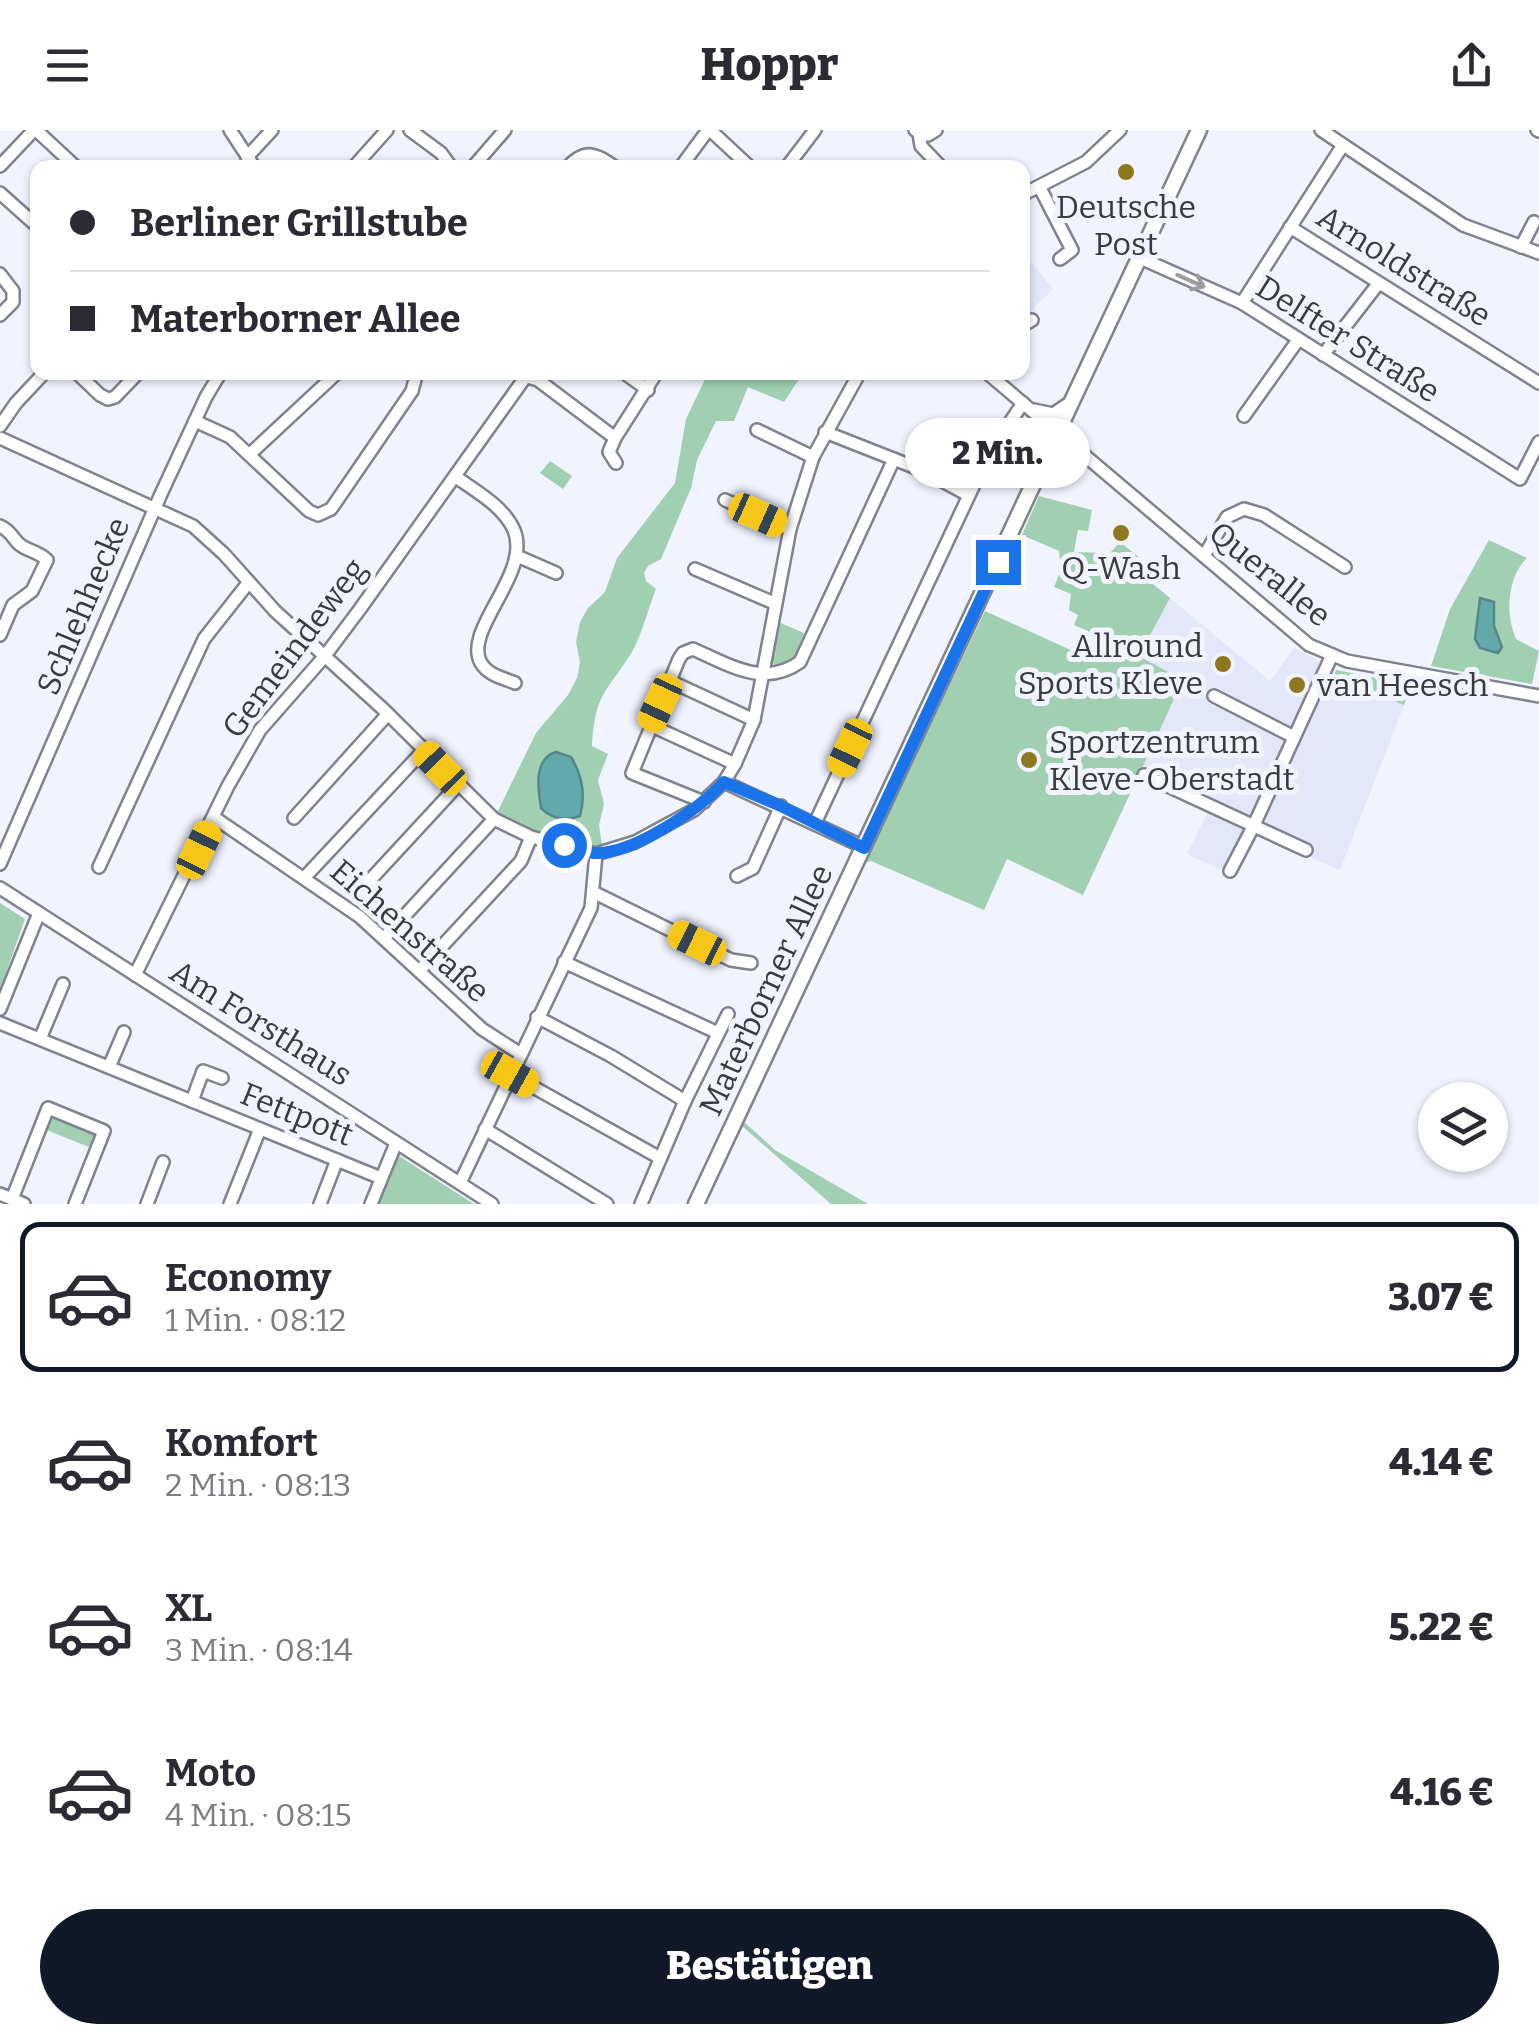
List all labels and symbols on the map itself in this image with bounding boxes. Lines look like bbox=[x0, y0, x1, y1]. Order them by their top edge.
marker: Deutsche Post bbox=[1115, 161, 1137, 183]
place label: Deutsche Post bbox=[1056, 188, 1196, 263]
street label: Arnoldstraße bbox=[1310, 197, 1498, 335]
street label: Delfter Straße bbox=[1249, 267, 1447, 411]
one-way arrow bbox=[1175, 273, 1206, 291]
callout: 2 Min. bbox=[906, 417, 1090, 487]
car bbox=[724, 489, 792, 541]
street label: Schlehhecke bbox=[29, 512, 137, 700]
street label: Querallee bbox=[1202, 514, 1338, 634]
marker: Q-Wash bbox=[1110, 522, 1132, 544]
route end bbox=[976, 540, 1021, 585]
place label: Q-Wash bbox=[1061, 549, 1181, 587]
street label: Gemeindeweg bbox=[214, 551, 374, 745]
place label: Allround Sports Kleve bbox=[1018, 627, 1203, 702]
marker: Allround Sports Kleve bbox=[1212, 653, 1234, 675]
place label: van Heesch bbox=[1316, 666, 1488, 704]
car bbox=[634, 669, 686, 737]
marker: van Heesch bbox=[1286, 674, 1308, 696]
car bbox=[823, 714, 877, 782]
place label: Sportzentrum Kleve-Oberstadt bbox=[1049, 723, 1295, 798]
car bbox=[408, 736, 472, 800]
marker: Sportzentrum Kleve-Oberstadt bbox=[1018, 749, 1040, 771]
car bbox=[172, 816, 226, 884]
route start bbox=[542, 823, 587, 868]
street label: Eichenstraße bbox=[323, 852, 497, 1010]
street label: Materborner Allee bbox=[691, 859, 841, 1121]
car bbox=[663, 916, 731, 970]
street label: Am Forsthaus bbox=[163, 952, 359, 1094]
car bbox=[476, 1046, 544, 1102]
street label: Fettpott bbox=[235, 1074, 359, 1154]

